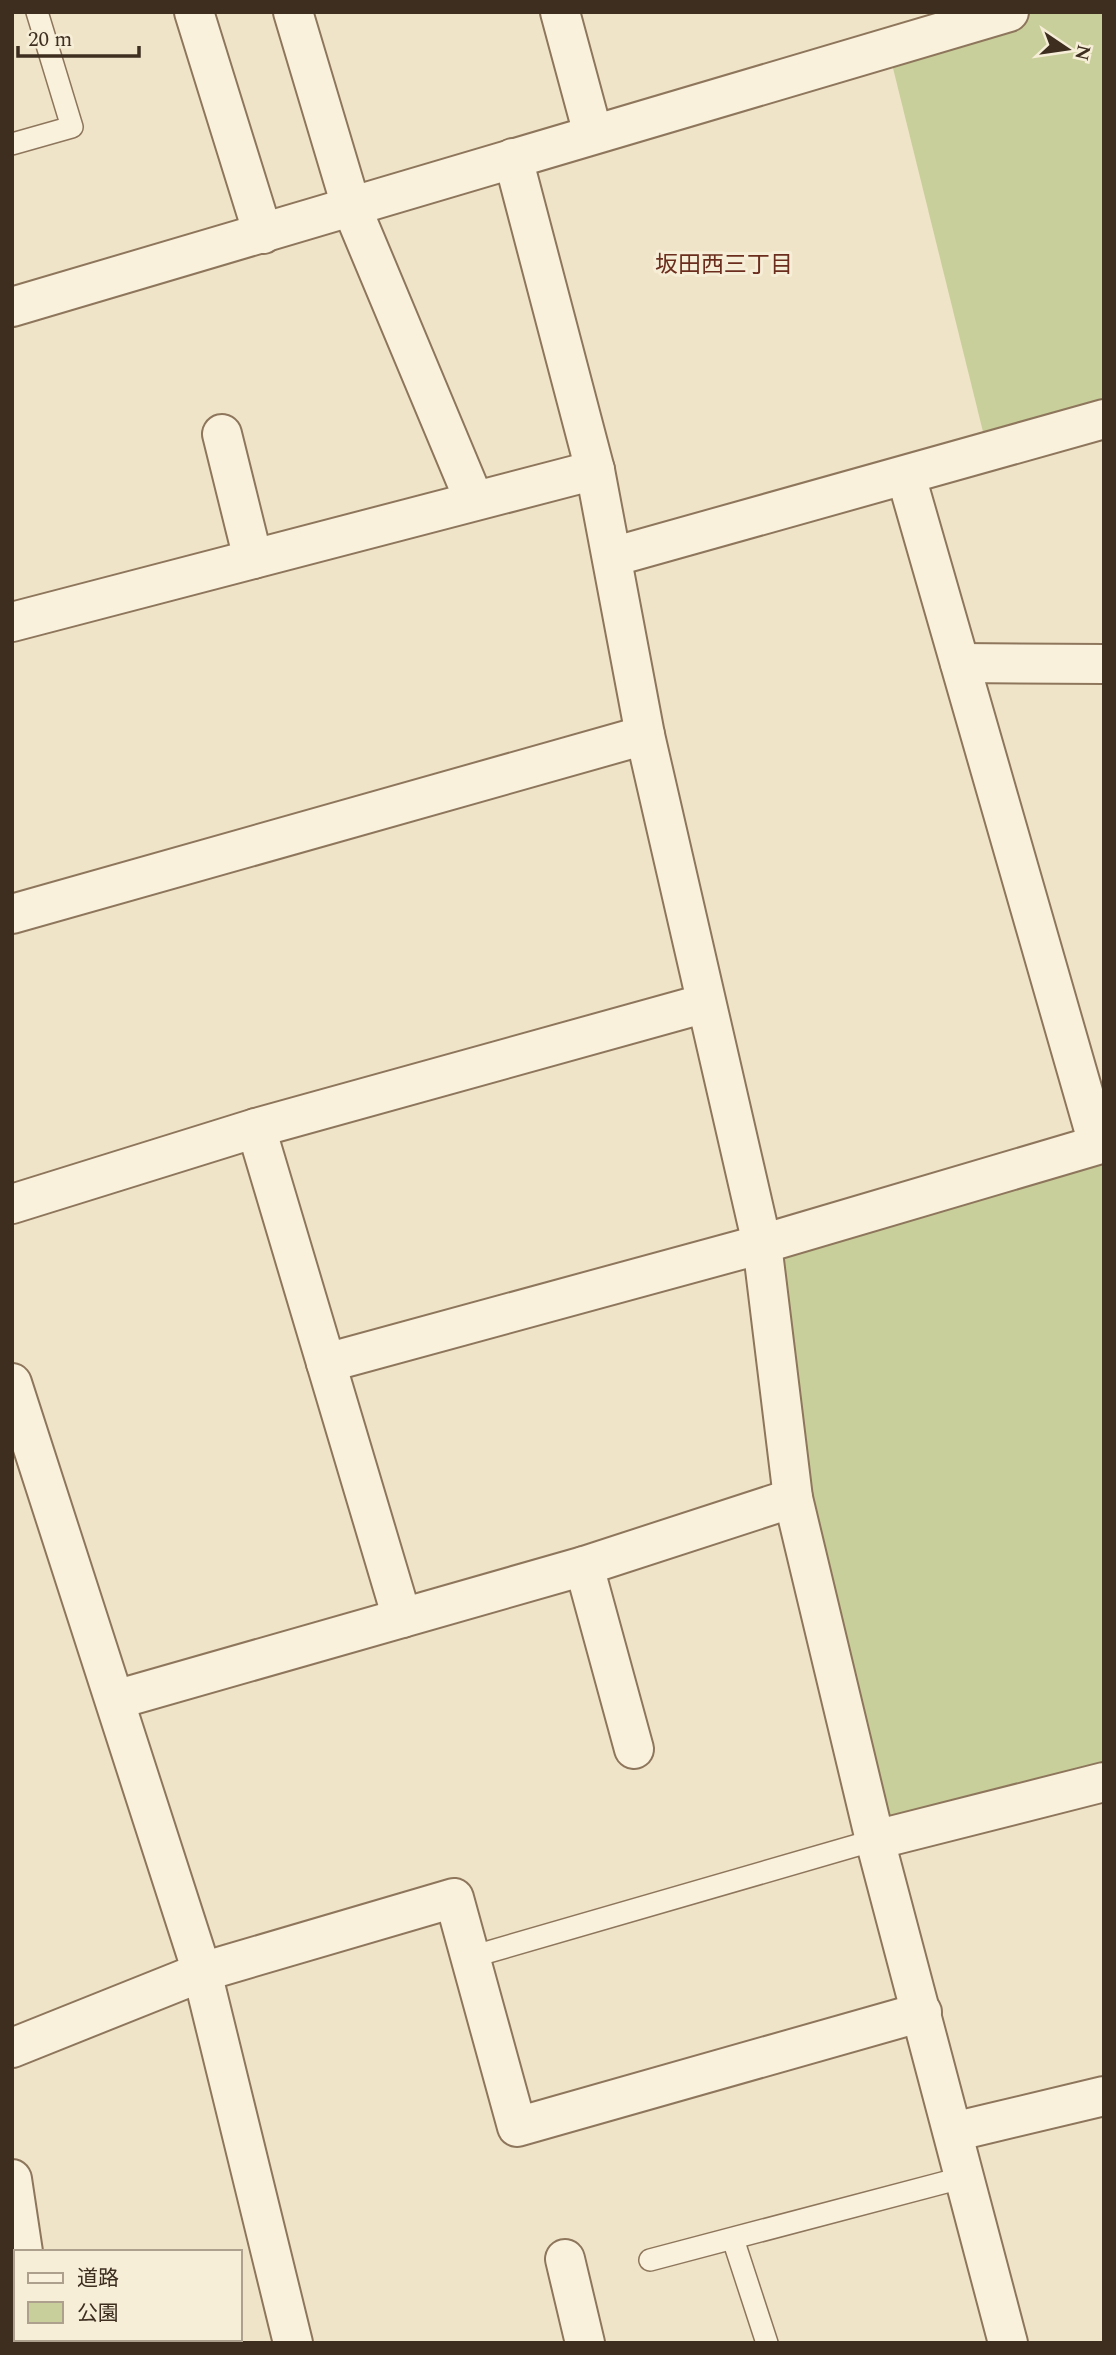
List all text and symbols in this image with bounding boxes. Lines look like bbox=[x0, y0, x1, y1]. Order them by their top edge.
scale bar bbox=[18, 14, 138, 58]
north arrow bbox=[1032, 14, 1102, 84]
text: 20 m bbox=[28, 24, 72, 56]
text: N bbox=[1066, 42, 1098, 63]
district label: 坂田西三丁目 bbox=[655, 248, 793, 283]
legend bbox=[14, 2250, 242, 2341]
text: 道路 bbox=[77, 2263, 119, 2295]
text: 公園 bbox=[77, 2298, 119, 2330]

